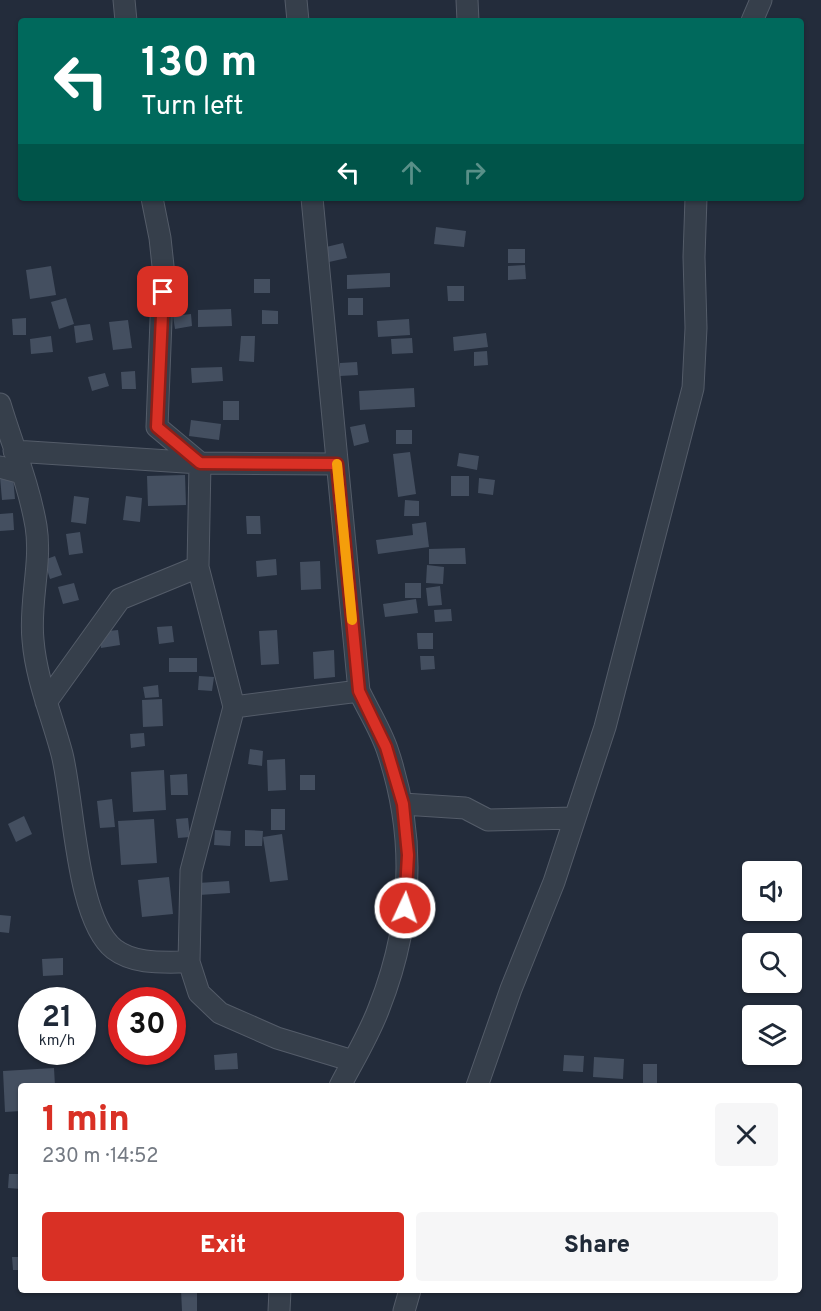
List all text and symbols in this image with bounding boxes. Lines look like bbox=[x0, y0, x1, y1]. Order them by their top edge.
text: 130 m bbox=[141, 38, 257, 91]
icon: left bbox=[42, 42, 120, 120]
text: Turn left bbox=[141, 90, 243, 124]
icon: left bbox=[332, 156, 365, 189]
icon: ahead bbox=[395, 156, 428, 189]
icon: right bbox=[458, 156, 491, 189]
pin bbox=[137, 266, 188, 317]
icon: arrive bbox=[146, 275, 179, 308]
map controls bbox=[742, 861, 802, 1065]
button: sound bbox=[742, 861, 802, 921]
position arrow bbox=[373, 876, 437, 940]
button: search bbox=[742, 933, 802, 993]
speed limit sign: 30 bbox=[108, 987, 186, 1065]
text: 21 bbox=[42, 1000, 72, 1037]
button: layers bbox=[742, 1005, 802, 1065]
text: km/h bbox=[39, 1032, 75, 1051]
text: 1 min bbox=[42, 1098, 130, 1144]
button: close bbox=[715, 1103, 778, 1166]
text: 230 m · 14:52 bbox=[42, 1144, 159, 1170]
button: Exit bbox=[42, 1212, 404, 1281]
button: Share bbox=[416, 1212, 778, 1281]

